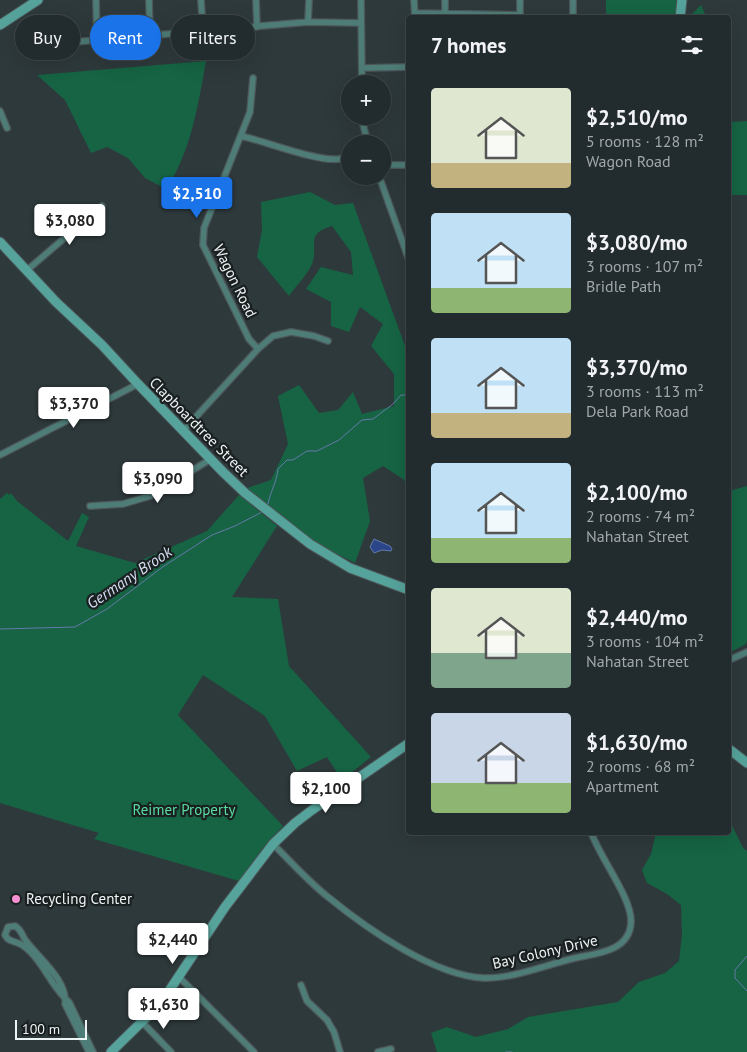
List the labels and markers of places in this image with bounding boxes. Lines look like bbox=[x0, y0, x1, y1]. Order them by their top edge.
pin: $2,510 bbox=[156, 176, 238, 219]
pin: $3,080 bbox=[29, 204, 111, 246]
pin: $3,370 bbox=[33, 386, 115, 429]
pin: $3,090 bbox=[117, 462, 199, 504]
pin: $2,100 bbox=[285, 772, 367, 814]
place label: Recycling Center bbox=[26, 889, 132, 908]
marker: Recycling Center bbox=[10, 893, 22, 905]
pin: $2,440 bbox=[132, 922, 214, 965]
pin: $1,630 bbox=[123, 988, 205, 1030]

